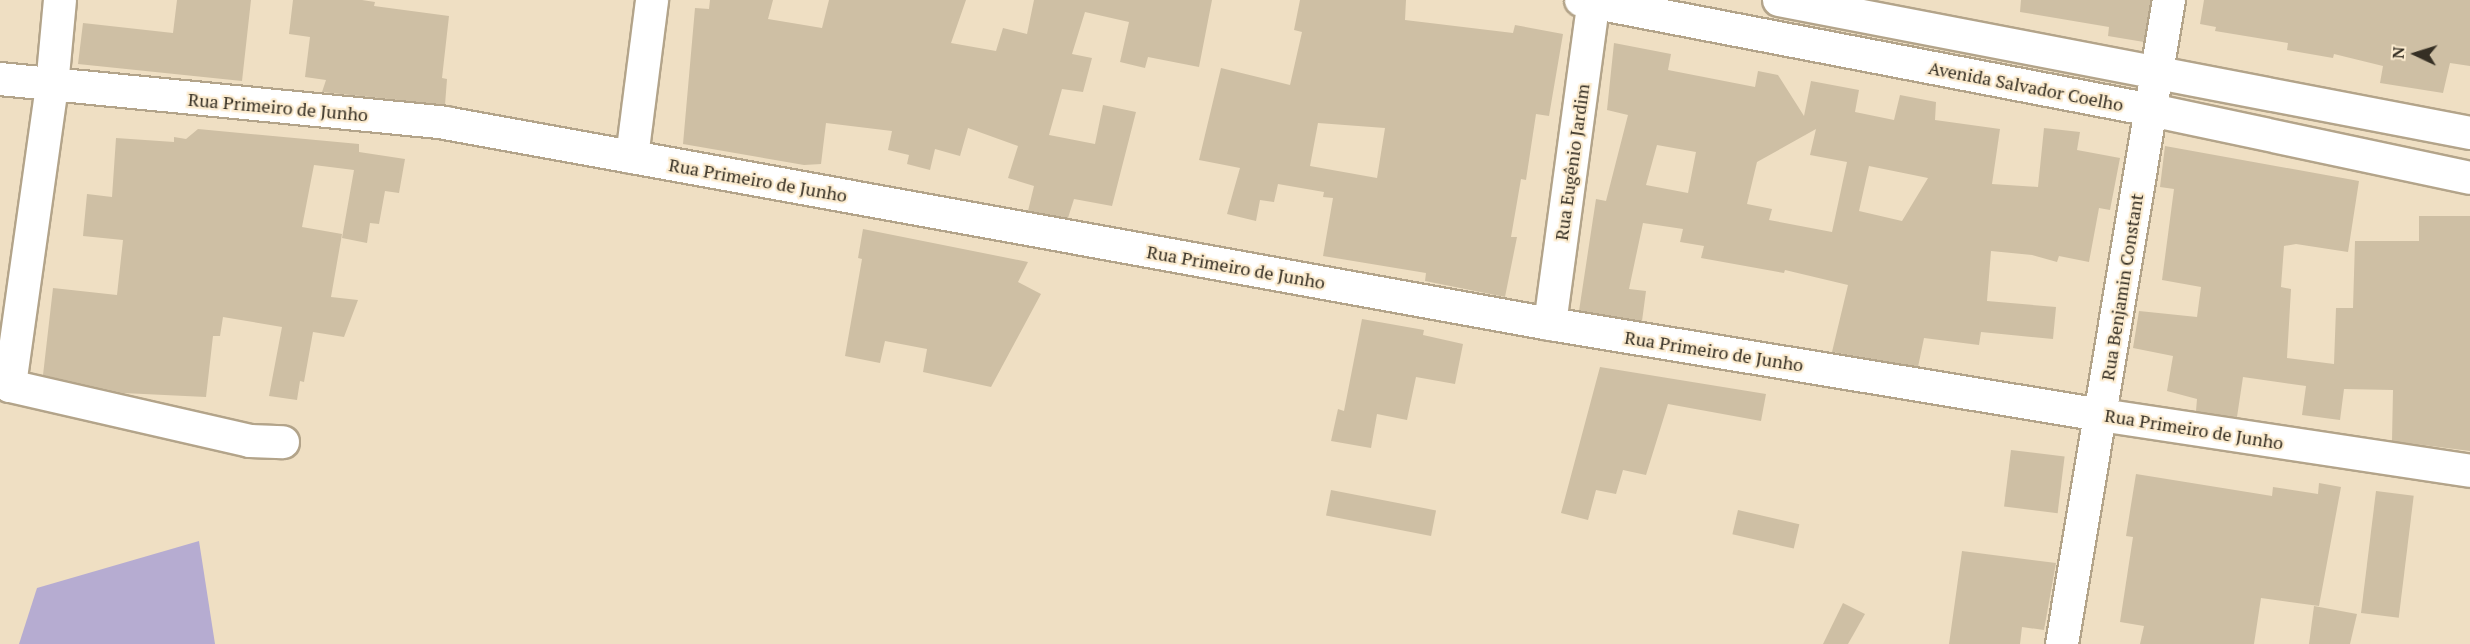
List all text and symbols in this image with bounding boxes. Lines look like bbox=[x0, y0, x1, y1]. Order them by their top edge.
north arrow bbox=[2386, 24, 2446, 84]
text: N bbox=[2387, 46, 2409, 60]
street label: Avenida Salvador Coelho bbox=[1927, 56, 2125, 116]
street label: Rua Eugênio Jardim bbox=[1550, 82, 1594, 242]
street label: Rua Primeiro de Junho bbox=[187, 88, 369, 126]
street label: Rua Primeiro de Junho bbox=[667, 154, 849, 206]
street label: Rua Benjamin Constant bbox=[2097, 192, 2147, 382]
street label: Rua Primeiro de Junho bbox=[1145, 241, 1327, 293]
street label: Rua Primeiro de Junho bbox=[1623, 326, 1805, 376]
street label: Rua Primeiro de Junho bbox=[2103, 404, 2285, 454]

